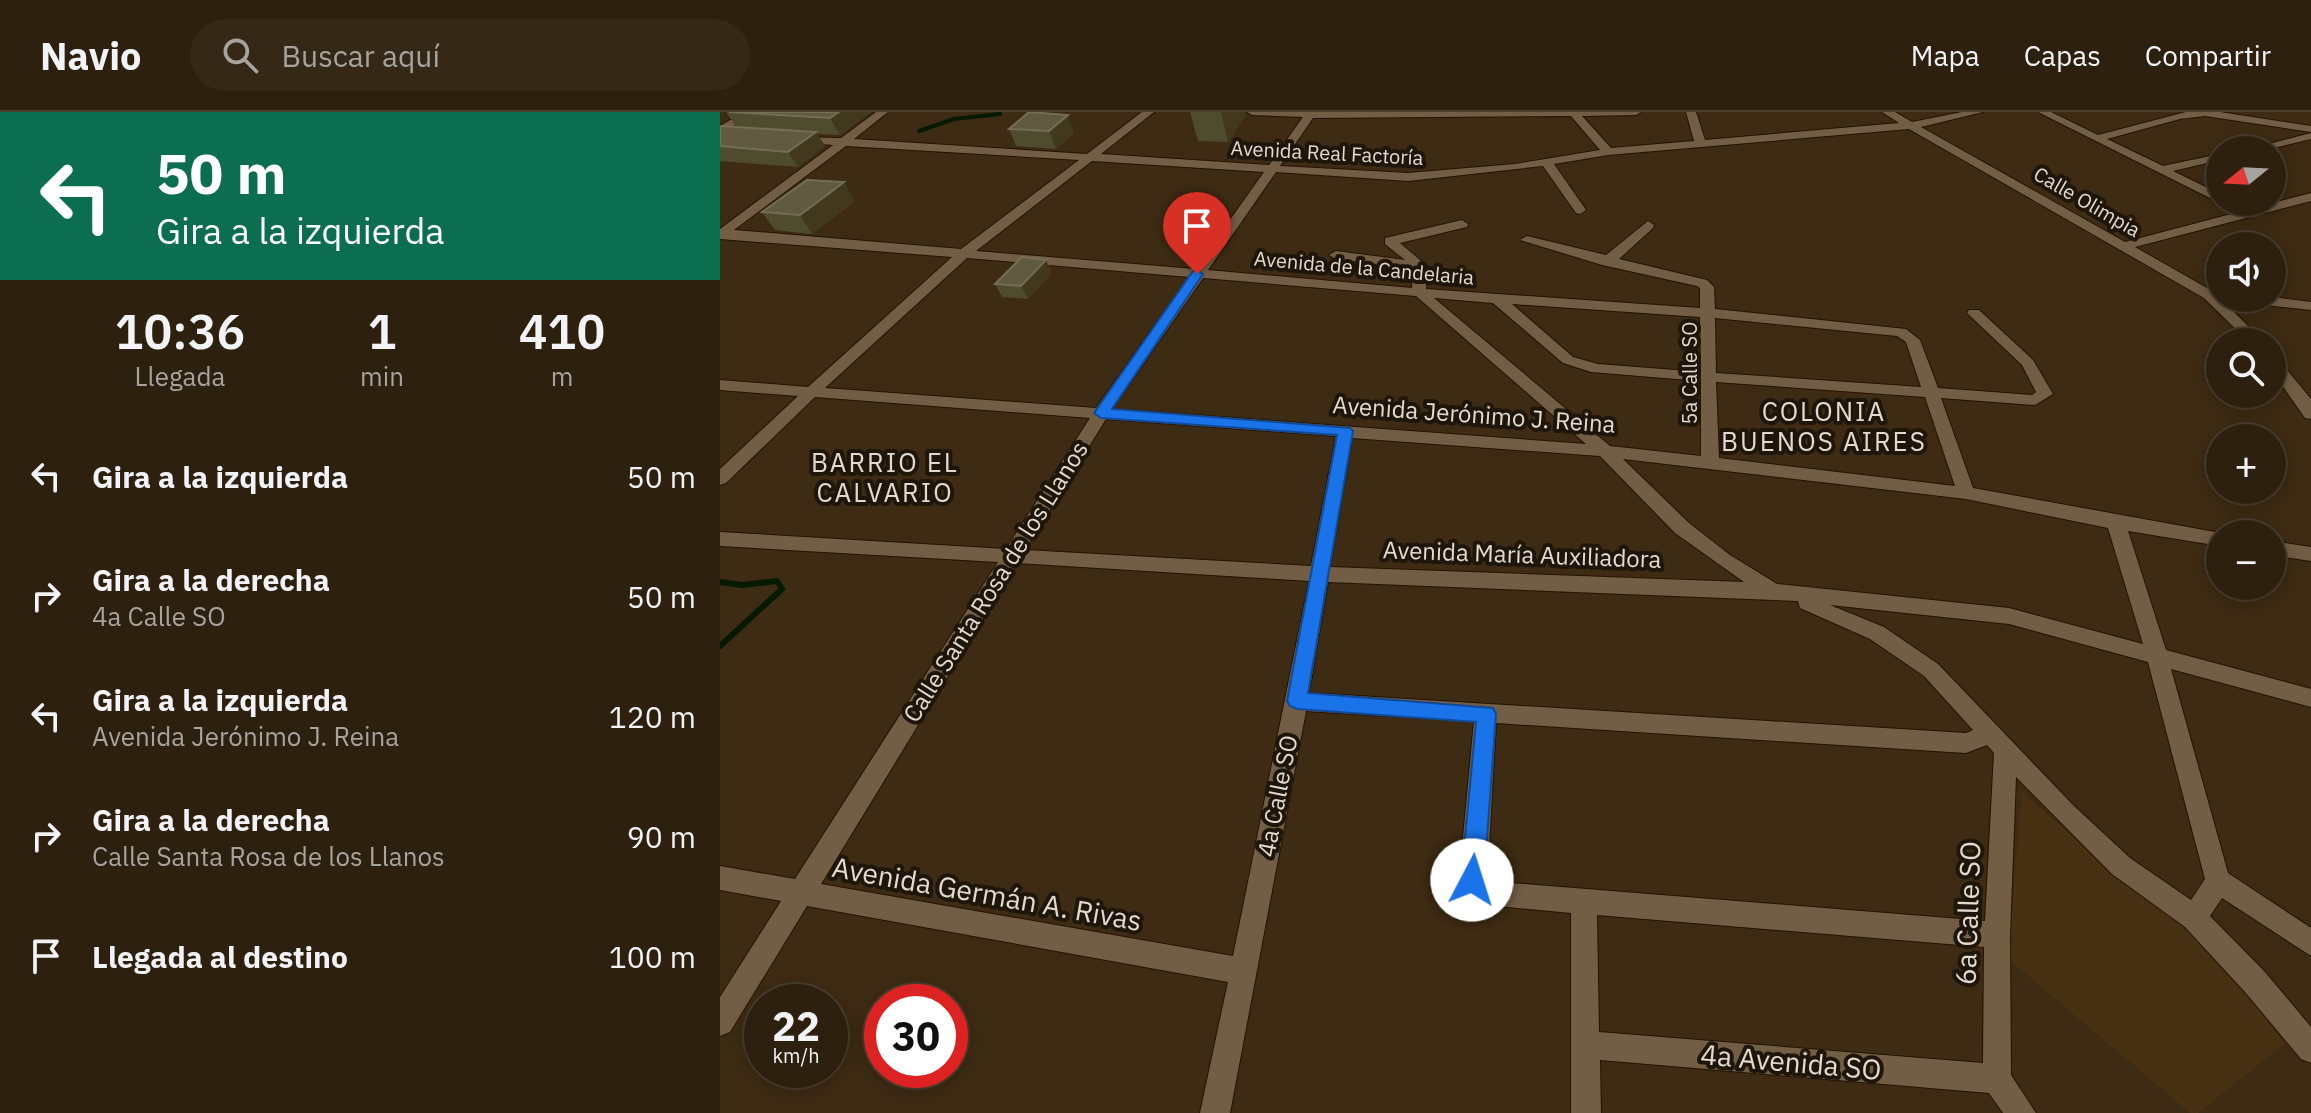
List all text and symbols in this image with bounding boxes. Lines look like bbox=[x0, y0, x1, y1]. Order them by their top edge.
search box bbox=[190, 19, 750, 91]
text: Navio bbox=[40, 31, 142, 80]
icon: search bbox=[218, 33, 262, 77]
text: Buscar aquí bbox=[282, 36, 440, 75]
text: Mapa bbox=[1911, 37, 1980, 74]
text: Capas bbox=[2024, 37, 2101, 74]
text: Compartir bbox=[2145, 37, 2271, 74]
street label: Avenida Real Factoría bbox=[1230, 134, 1424, 171]
north arrow bbox=[2206, 136, 2286, 216]
map controls bbox=[2206, 136, 2286, 600]
text: 50 m bbox=[156, 137, 286, 209]
icon: left bbox=[24, 144, 128, 248]
street label: Calle Olimpia bbox=[2029, 160, 2146, 243]
pin bbox=[1163, 192, 1231, 274]
icon: arrive bbox=[1175, 204, 1219, 248]
text: Gira a la izquierda bbox=[156, 207, 445, 254]
button: sound bbox=[2206, 232, 2286, 312]
street label: Avenida de la Candelaria bbox=[1253, 244, 1475, 291]
text: 10:36 bbox=[115, 300, 245, 362]
text: 1 bbox=[368, 300, 396, 362]
text: 410 bbox=[519, 300, 605, 362]
street label: 5a Calle SO bbox=[1676, 322, 1703, 424]
button: search bbox=[2206, 328, 2286, 408]
text: Llegada bbox=[135, 359, 225, 393]
text: min bbox=[360, 359, 404, 393]
text: m bbox=[551, 359, 573, 393]
street label: Avenida Jerónimo J. Reina bbox=[1332, 388, 1617, 440]
district label: COLONIA BUENOS AIRES bbox=[1721, 394, 1927, 458]
button: + bbox=[2206, 424, 2286, 504]
street label: Calle Santa Rosa de los Llanos bbox=[895, 435, 1095, 728]
district label: BARRIO EL CALVARIO bbox=[811, 445, 959, 509]
icon: left bbox=[24, 454, 68, 498]
text: Gira a la izquierda bbox=[92, 457, 348, 496]
text: 50 m bbox=[627, 457, 696, 496]
button: − bbox=[2206, 520, 2286, 600]
street label: Avenida María Auxiliadora bbox=[1382, 533, 1662, 575]
text: Gira a la derecha bbox=[92, 560, 330, 599]
icon: right bbox=[24, 574, 68, 618]
text: 50 m bbox=[627, 577, 696, 616]
text: 4a Calle SO bbox=[92, 599, 226, 633]
text: Gira a la izquierda bbox=[92, 680, 348, 719]
icon: left bbox=[24, 694, 68, 738]
text: 120 m bbox=[609, 697, 696, 736]
text: Avenida Jerónimo J. Reina bbox=[92, 719, 399, 753]
street label: 4a Calle SO bbox=[1250, 732, 1304, 859]
text: Gira a la derecha bbox=[92, 800, 330, 839]
icon: right bbox=[24, 814, 68, 858]
text: 90 m bbox=[627, 817, 696, 856]
position arrow bbox=[1430, 838, 1514, 922]
text: Calle Santa Rosa de los Llanos bbox=[92, 839, 445, 873]
street label: 6a Calle SO bbox=[1947, 840, 1988, 986]
street label: Avenida Germán A. Rivas bbox=[829, 848, 1145, 939]
icon: arrive bbox=[24, 934, 68, 978]
text: Llegada al destino bbox=[92, 937, 348, 976]
text: 100 m bbox=[609, 937, 696, 976]
speed limit sign: 30 bbox=[864, 984, 968, 1088]
text: 22 bbox=[772, 1000, 820, 1052]
street label: 4a Avenida SO bbox=[1699, 1035, 1883, 1088]
text: km/h bbox=[772, 1042, 820, 1069]

